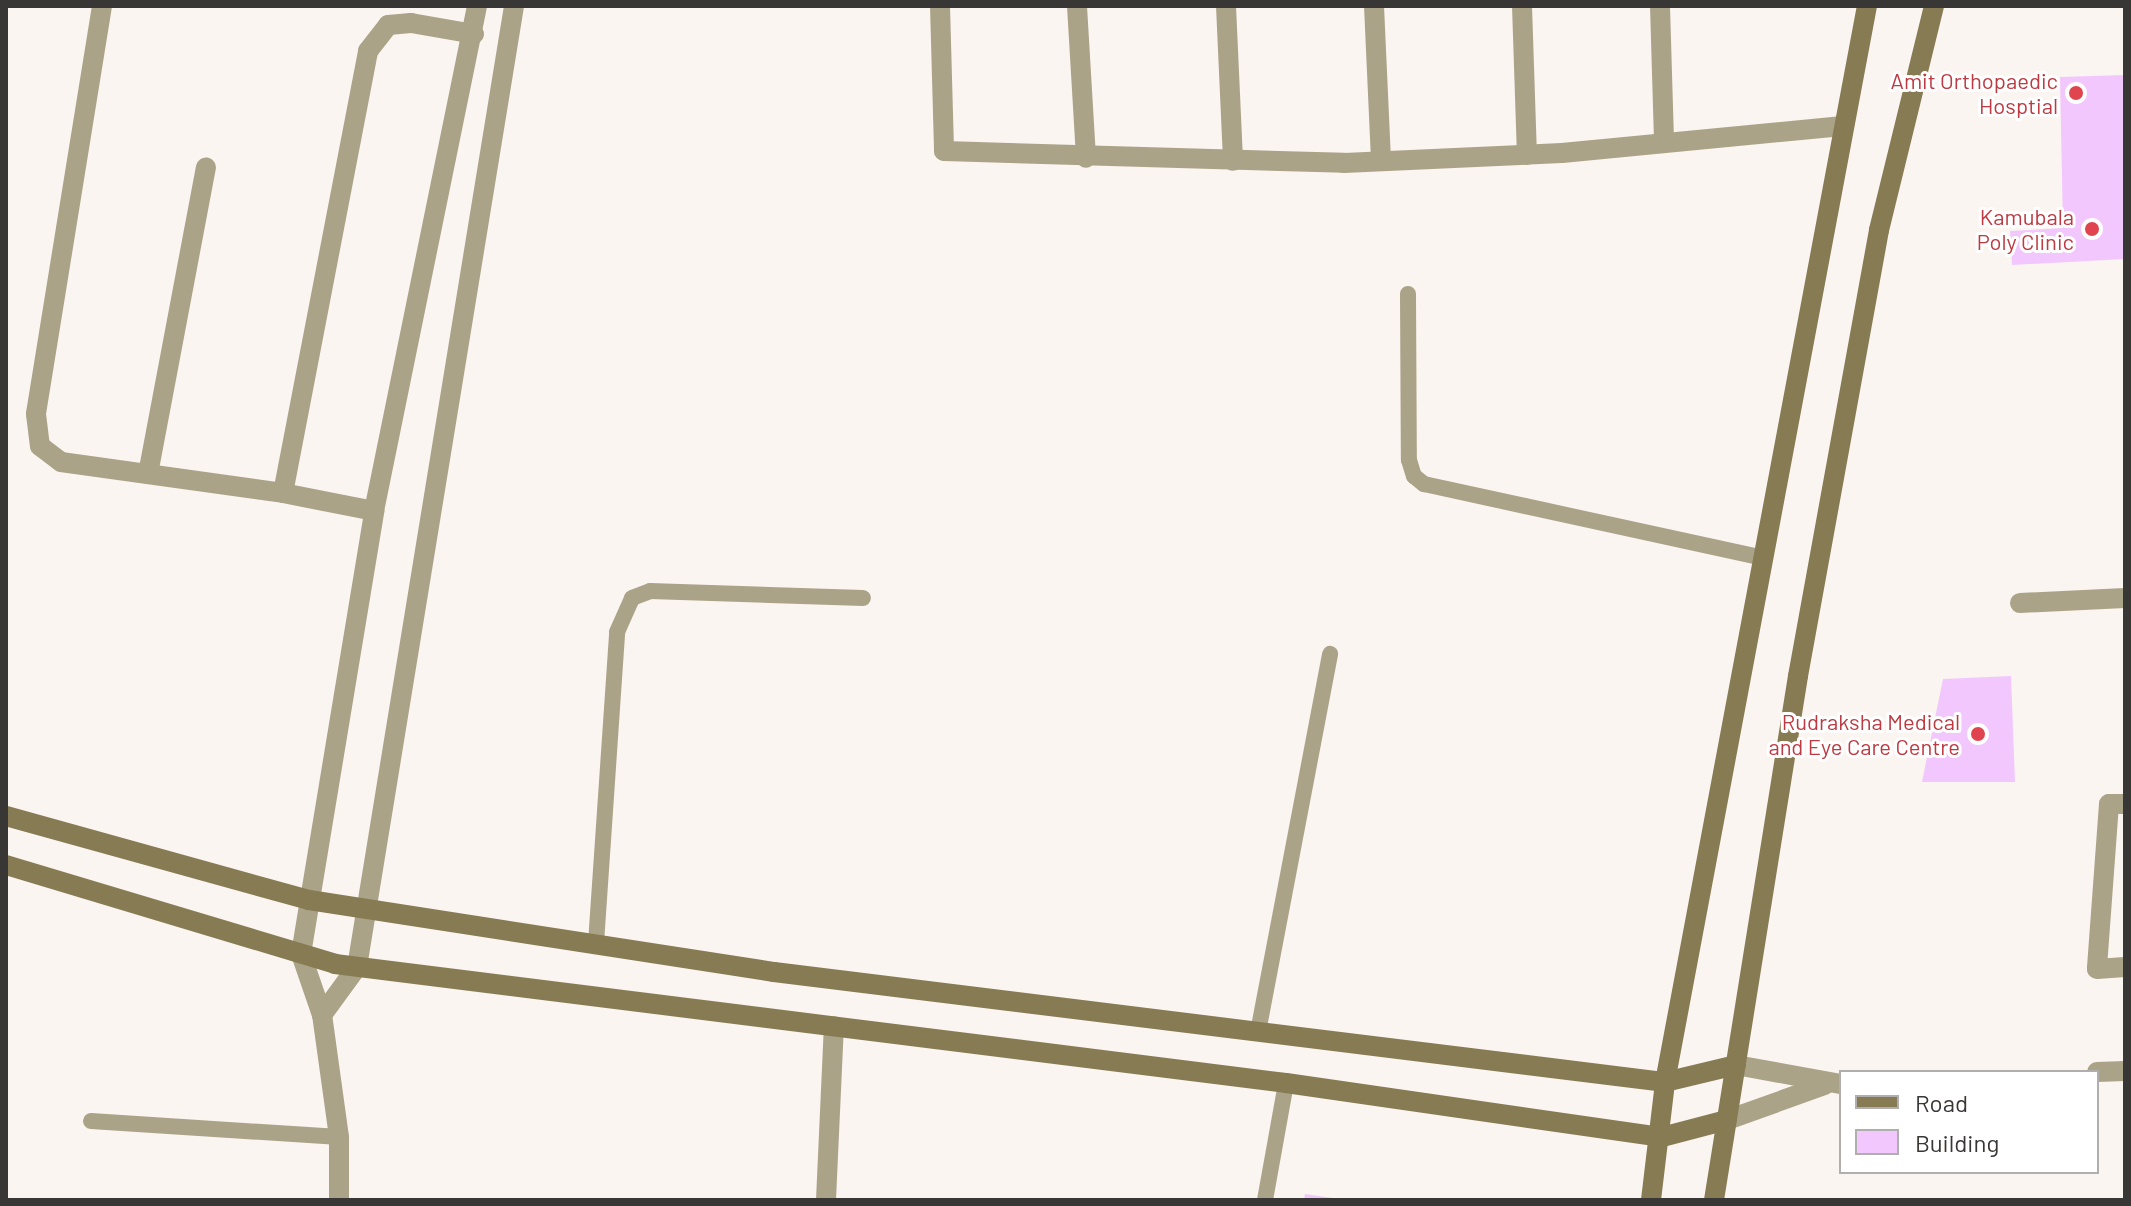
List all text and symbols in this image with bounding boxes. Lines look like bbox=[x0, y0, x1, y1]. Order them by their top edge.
place label: Amit Orthopaedic Hosptial bbox=[1891, 67, 2058, 118]
marker: Amit Orthopaedic Hosptial bbox=[2065, 82, 2087, 104]
place label: Kamubala Poly Clinic bbox=[1977, 203, 2074, 254]
marker: Kamubala Poly Clinic bbox=[2081, 218, 2103, 240]
place label: Rudraksha Medical and Eye Care Centre bbox=[1768, 708, 1960, 760]
marker: Rudraksha Medical and Eye Care Centre bbox=[1967, 723, 1989, 745]
legend bbox=[1839, 1070, 2099, 1174]
text: Road bbox=[1915, 1088, 1968, 1117]
text: Building bbox=[1915, 1128, 1999, 1157]

